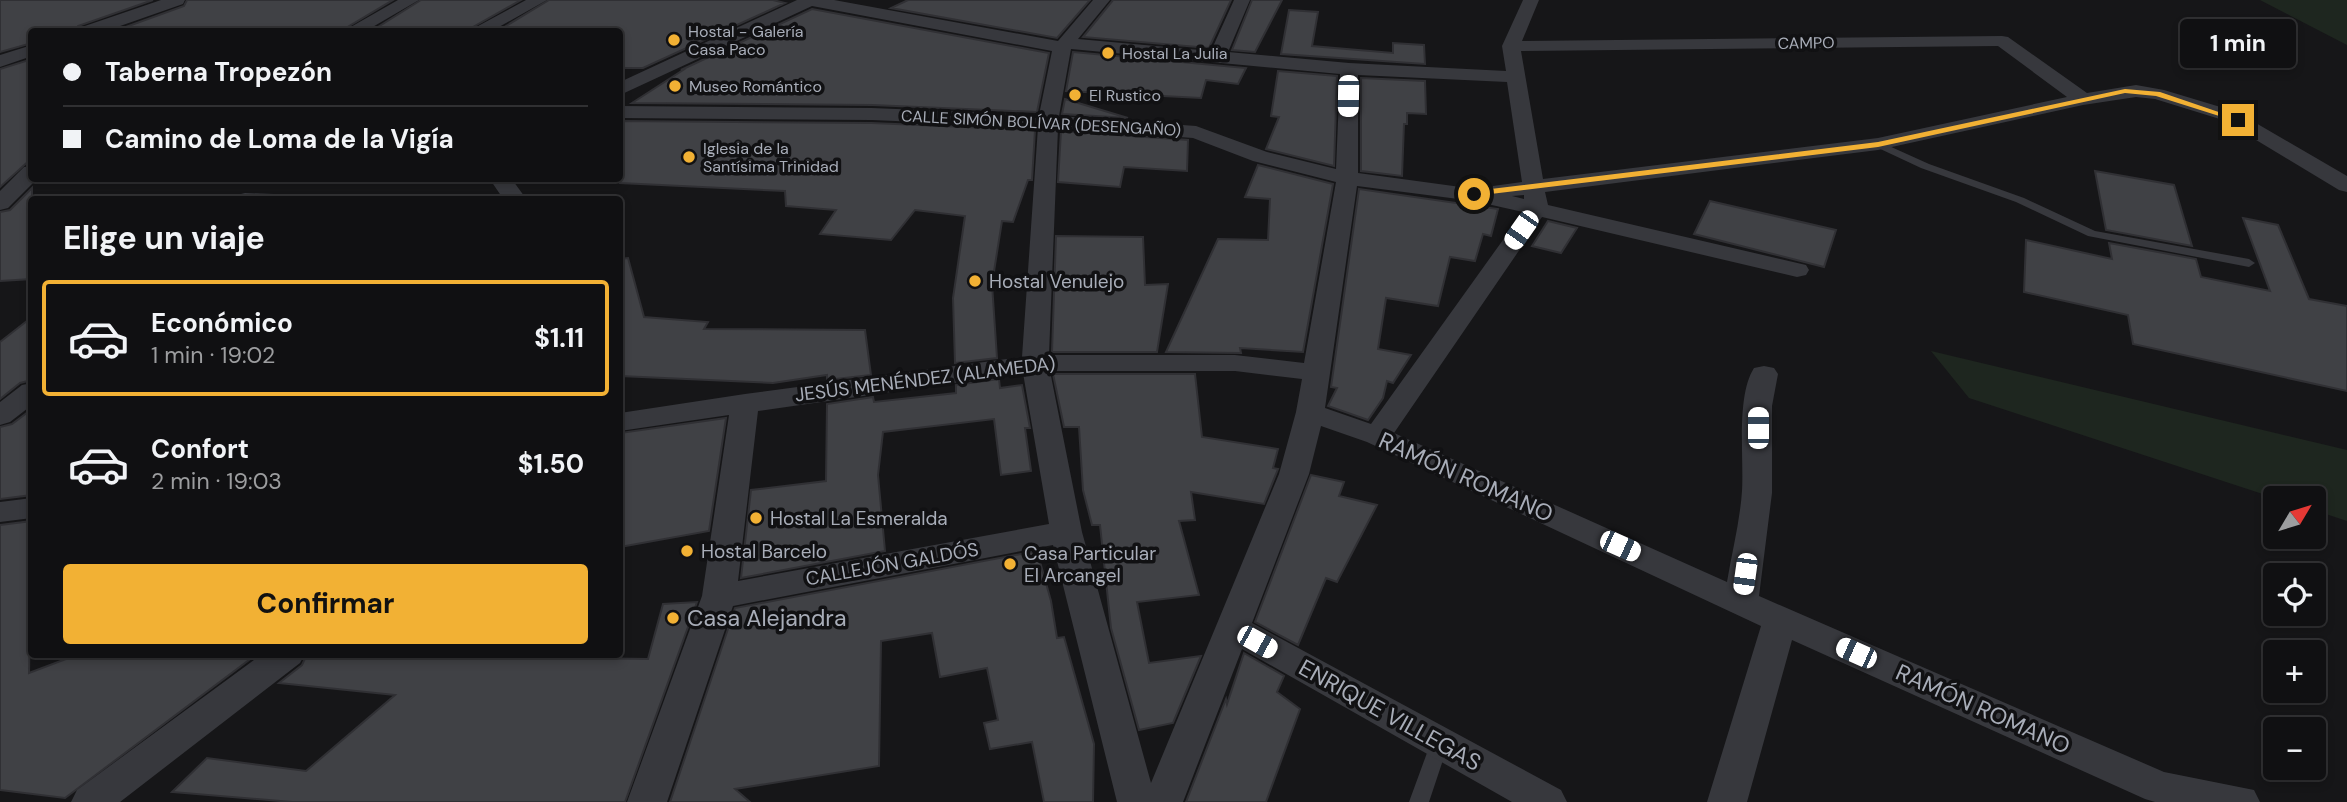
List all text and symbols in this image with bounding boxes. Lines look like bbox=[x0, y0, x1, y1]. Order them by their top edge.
callout: 1 min bbox=[2180, 18, 2296, 68]
place label: Hostal - Galería Casa Paco bbox=[688, 21, 803, 60]
text: 1 min bbox=[2210, 28, 2266, 58]
marker: Hostal - Galería Casa Paco bbox=[666, 32, 682, 48]
street label: CAMPO bbox=[1777, 32, 1835, 54]
place label: Hostal La Julia bbox=[1122, 43, 1228, 64]
marker: Hostal La Julia bbox=[1100, 45, 1116, 61]
text: Taberna Tropezón bbox=[105, 55, 332, 89]
car bbox=[1338, 75, 1359, 117]
place label: Museo Romántico bbox=[689, 76, 822, 97]
marker: Museo Romántico bbox=[667, 78, 683, 94]
place label: El Rustico bbox=[1089, 85, 1161, 106]
marker: El Rustico bbox=[1067, 87, 1083, 103]
route end bbox=[2222, 104, 2254, 136]
street label: CALLE SIMÓN BOLÍVAR (DESENGAÑO) bbox=[900, 105, 1182, 141]
text: Camino de Loma de la Vigía bbox=[105, 122, 454, 156]
place label: Iglesia de la Santísima Trinidad bbox=[703, 138, 839, 177]
marker: Iglesia de la Santísima Trinidad bbox=[681, 149, 697, 165]
route start bbox=[1458, 178, 1490, 210]
car bbox=[1501, 207, 1542, 253]
text: Elige un viaje bbox=[63, 217, 265, 259]
place label: Hostal Venulejo bbox=[989, 269, 1124, 294]
marker: Hostal Venulejo bbox=[967, 273, 983, 289]
text: Económico bbox=[151, 306, 293, 340]
icon: car bbox=[67, 307, 130, 370]
text: $1.11 bbox=[534, 321, 584, 355]
text: 1 min · 19:02 bbox=[151, 340, 275, 370]
street label: JESÚS MENÉNDEZ (ALAMEDA) bbox=[793, 351, 1057, 407]
car bbox=[1748, 407, 1769, 449]
street label: RAMÓN ROMANO bbox=[1374, 425, 1558, 529]
text: Confort bbox=[151, 432, 249, 466]
icon: car bbox=[67, 433, 130, 496]
text: $1.50 bbox=[518, 447, 584, 481]
text: 2 min · 19:03 bbox=[151, 466, 282, 496]
north arrow bbox=[2263, 486, 2326, 550]
map controls bbox=[2263, 486, 2326, 780]
place label: Hostal La Esmeralda bbox=[770, 506, 948, 531]
marker: Hostal La Esmeralda bbox=[748, 510, 764, 526]
car bbox=[1597, 528, 1644, 564]
street label: CALLEJÓN GALDÓS bbox=[804, 537, 980, 591]
place label: Hostal Barcelo bbox=[701, 539, 827, 564]
place label: Casa Particular El Arcangel bbox=[1024, 541, 1156, 588]
marker: Hostal Barcelo bbox=[679, 543, 695, 559]
car bbox=[1732, 552, 1759, 596]
marker: Casa Particular El Arcangel bbox=[1002, 556, 1018, 572]
button: locate bbox=[2263, 563, 2326, 626]
button: Confirmar bbox=[63, 564, 588, 644]
place label: Casa Alejandra bbox=[687, 603, 846, 633]
marker: Casa Alejandra bbox=[665, 610, 681, 626]
car bbox=[1234, 623, 1281, 661]
car bbox=[1833, 635, 1880, 671]
button: + bbox=[2263, 640, 2326, 703]
street label: ENRIQUE VILLEGAS bbox=[1294, 652, 1486, 778]
street label: RAMÓN ROMANO bbox=[1891, 657, 2075, 761]
button: − bbox=[2263, 717, 2326, 780]

